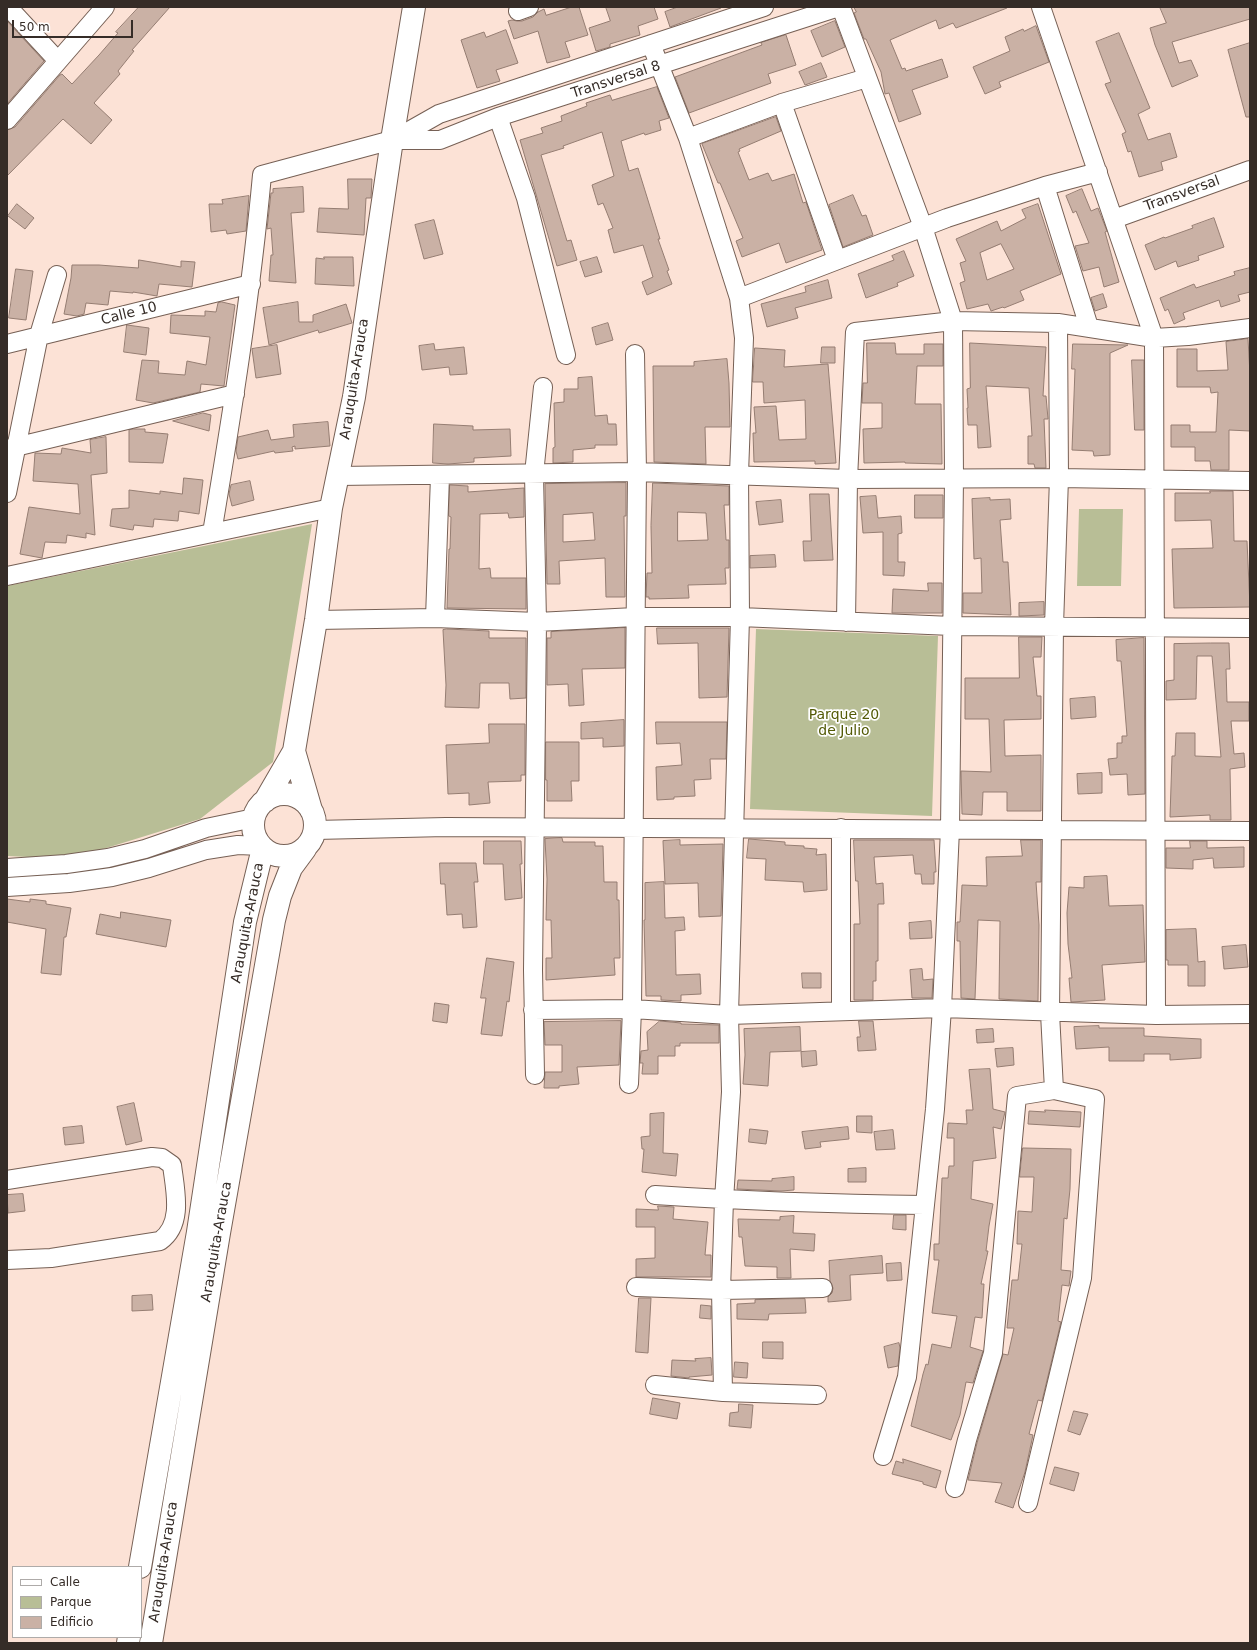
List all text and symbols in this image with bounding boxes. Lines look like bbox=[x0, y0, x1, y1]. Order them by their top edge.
scale bar bbox=[14, 12, 135, 38]
text: 50 m bbox=[19, 20, 50, 34]
street label: Transversal 8 bbox=[569, 58, 663, 102]
street label: Transversal bbox=[1142, 173, 1222, 215]
street label: Calle 10 bbox=[99, 299, 159, 329]
street label: Arauquita-Arauca bbox=[337, 317, 373, 441]
park label: Parque 20 de Julio bbox=[809, 707, 879, 740]
street label: Arauquita-Arauca bbox=[228, 861, 268, 985]
street label: Arauquita-Arauca bbox=[198, 1180, 236, 1304]
street label: Arauquita-Arauca bbox=[146, 1500, 182, 1624]
legend bbox=[12, 1566, 142, 1638]
text: Calle bbox=[50, 1575, 80, 1589]
text: Parque bbox=[50, 1595, 91, 1609]
text: Edificio bbox=[50, 1615, 93, 1629]

